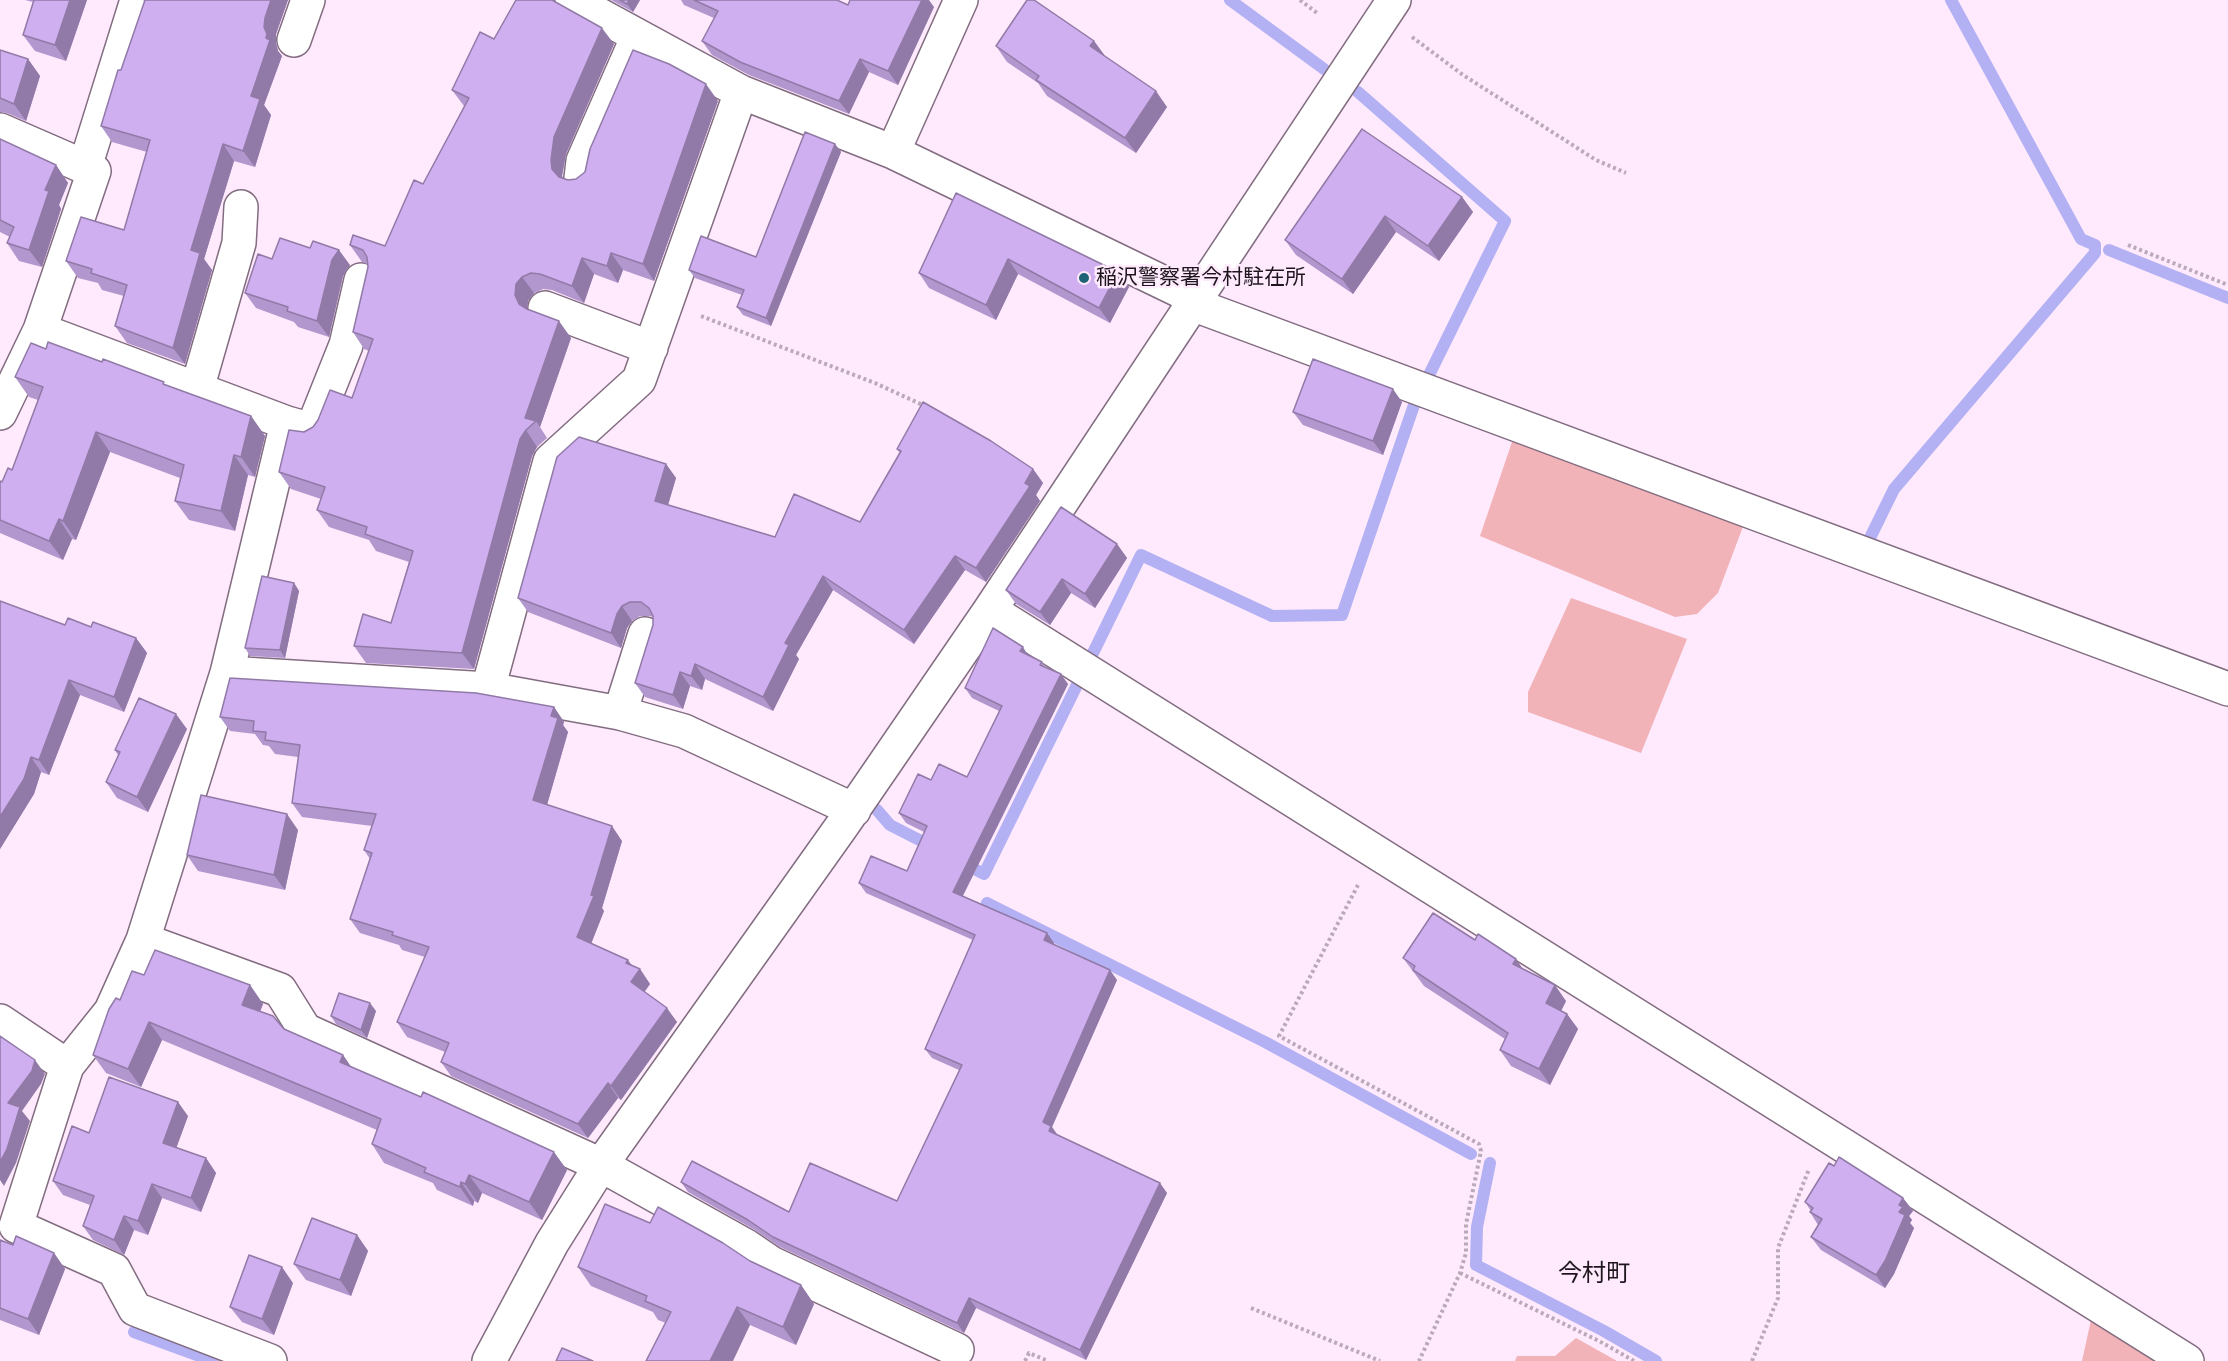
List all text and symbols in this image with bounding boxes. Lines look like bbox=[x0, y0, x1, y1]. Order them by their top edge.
place label: 稲沢警察署今村駐在所 bbox=[1096, 265, 1306, 291]
marker: 稲沢警察署今村駐在所 bbox=[1077, 271, 1091, 285]
district label: 今村町 bbox=[1558, 1261, 1630, 1289]

